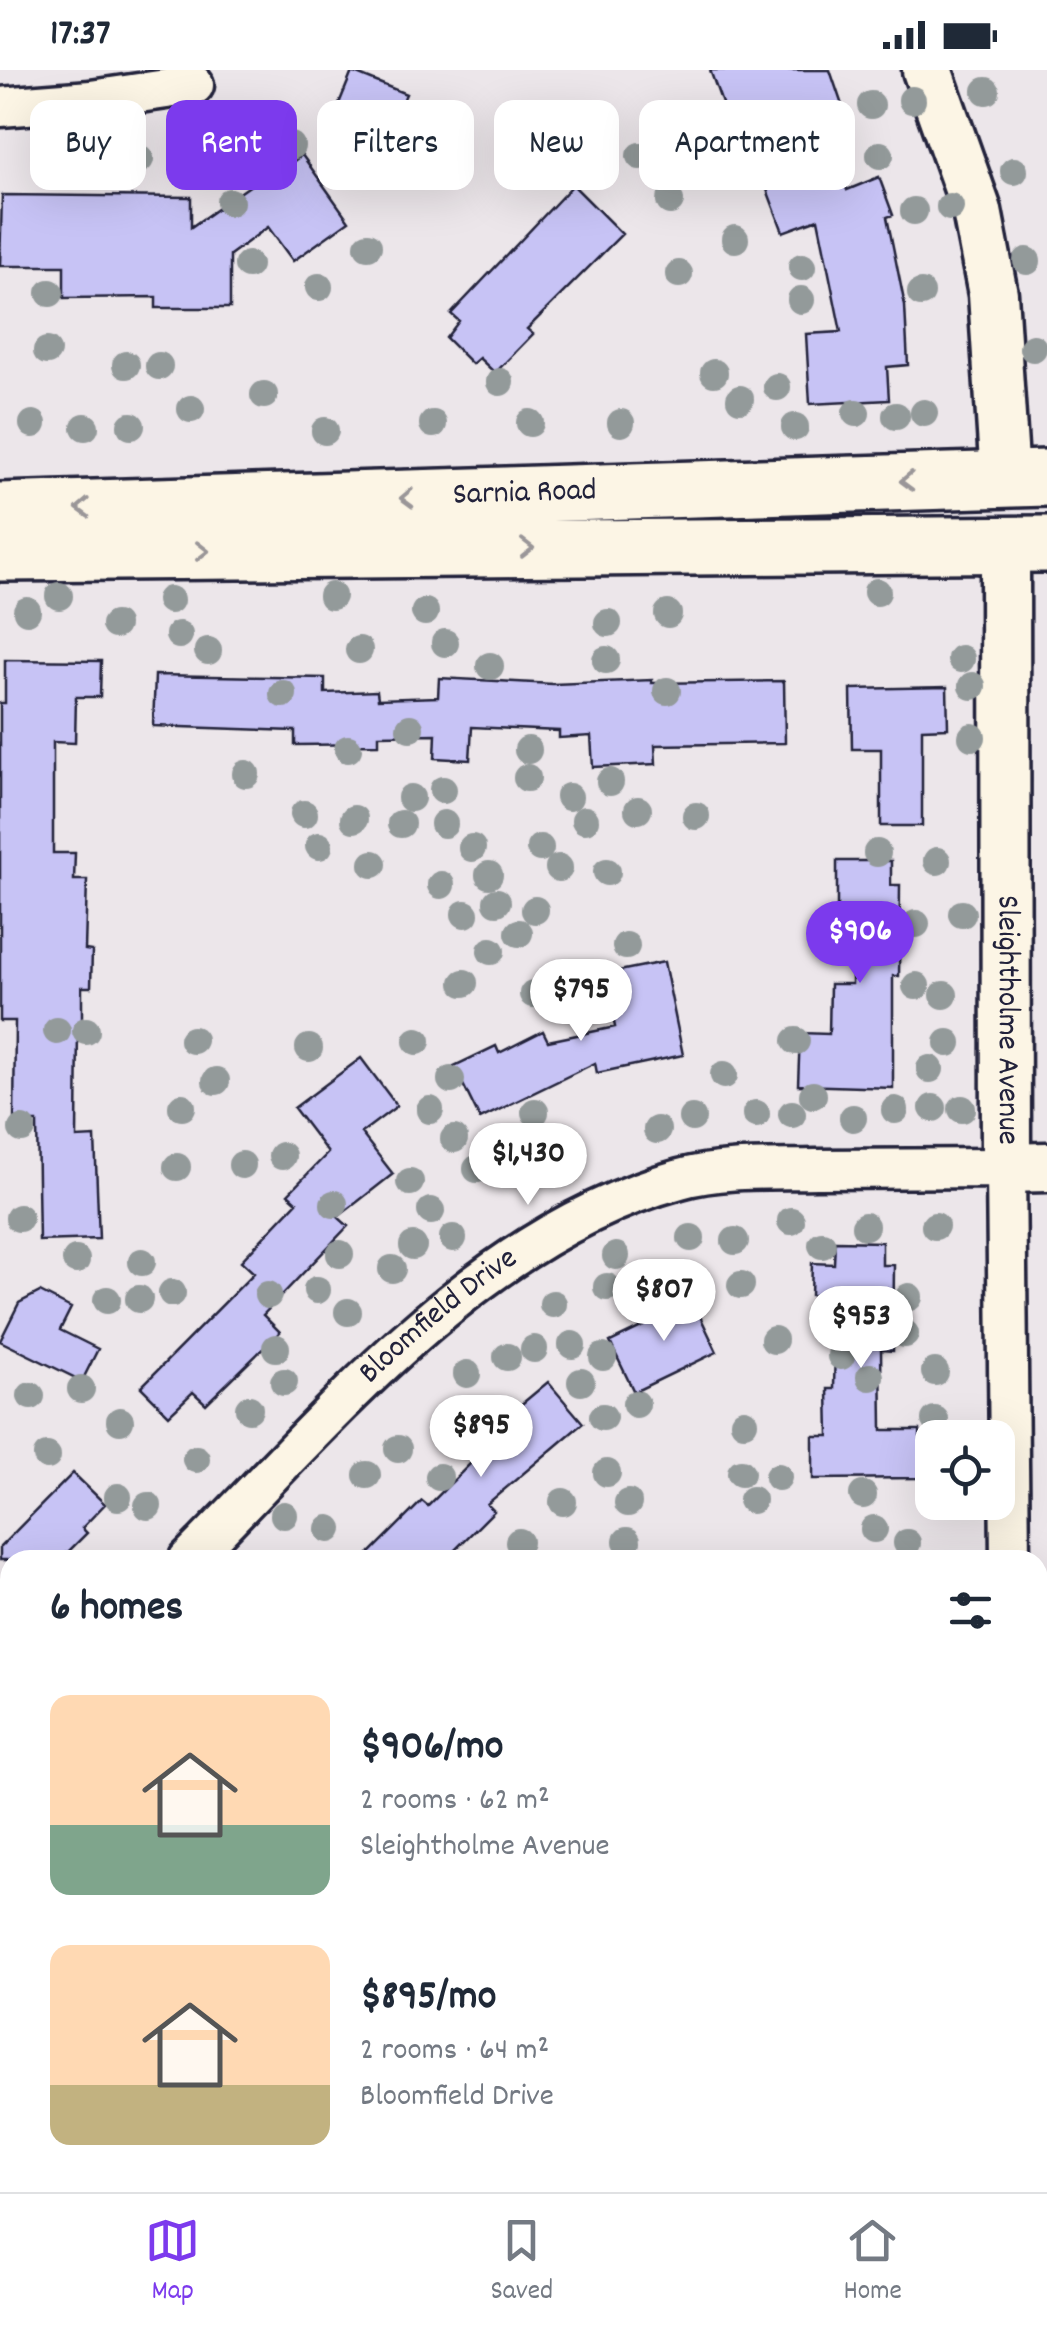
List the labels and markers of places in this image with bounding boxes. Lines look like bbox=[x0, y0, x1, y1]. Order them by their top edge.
pin: $906 bbox=[801, 901, 919, 986]
pin: $795 bbox=[522, 959, 640, 1044]
pin: $1,430 bbox=[447, 1123, 609, 1208]
pin: $807 bbox=[605, 1259, 723, 1344]
pin: $953 bbox=[802, 1286, 920, 1371]
pin: $895 bbox=[422, 1395, 540, 1480]

